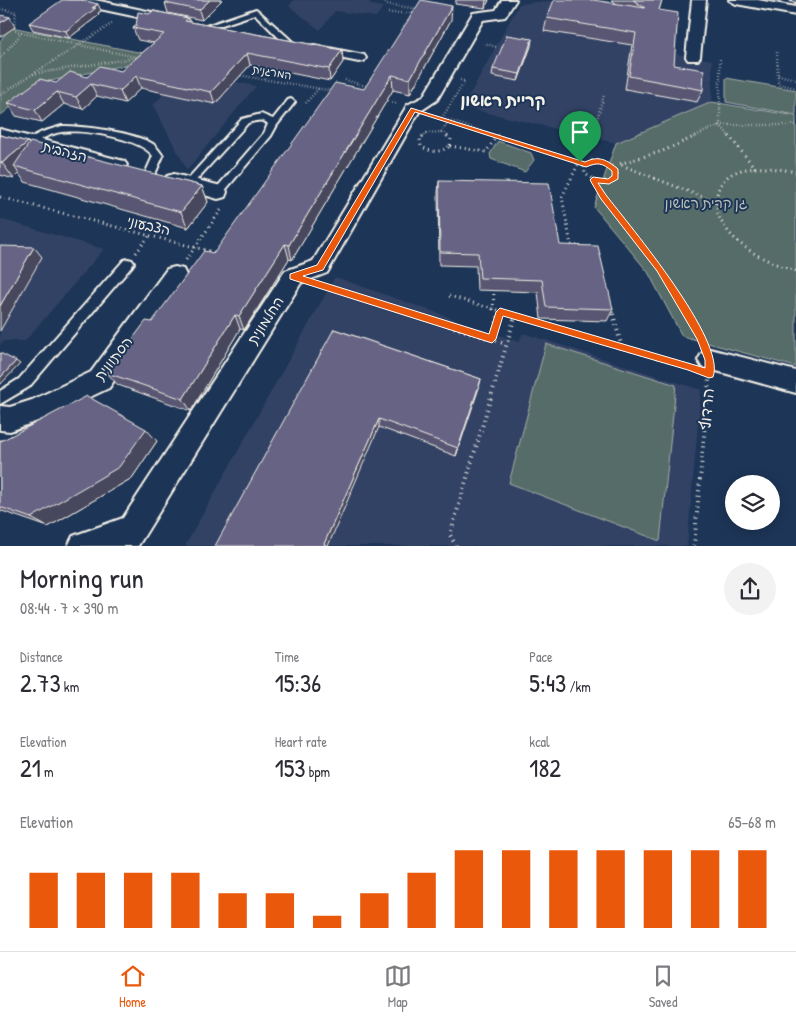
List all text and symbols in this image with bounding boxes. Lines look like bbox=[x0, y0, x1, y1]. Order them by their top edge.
street label: המרגנית bbox=[251, 62, 293, 82]
district label: קריית ראשון bbox=[461, 89, 546, 111]
pin bbox=[559, 111, 601, 162]
icon: arrive bbox=[566, 118, 594, 146]
street label: הזהבית bbox=[39, 136, 90, 166]
park label: גן קרית ראשון bbox=[665, 193, 748, 212]
street label: הצבעוני bbox=[125, 211, 173, 239]
street label: החלמונית bbox=[242, 292, 288, 348]
street label: הסתוונית bbox=[90, 332, 136, 384]
street label: הרדוף bbox=[693, 387, 719, 431]
map controls bbox=[725, 475, 780, 530]
button: layers bbox=[725, 475, 780, 530]
text: Morning run bbox=[20, 559, 144, 597]
button: share bbox=[724, 563, 776, 615]
text: 08:44 · 7 × 390 m bbox=[20, 597, 118, 619]
text: Distance bbox=[20, 647, 63, 666]
text: Time bbox=[275, 647, 299, 666]
text: Pace bbox=[529, 647, 553, 666]
text: 2.73 bbox=[20, 666, 61, 700]
text: 15:36 bbox=[275, 666, 321, 700]
text: 5:43 bbox=[529, 666, 566, 700]
text: km bbox=[61, 677, 79, 696]
text: /km bbox=[566, 677, 591, 696]
text: Elevation bbox=[20, 732, 67, 751]
text: Heart rate bbox=[275, 732, 327, 751]
text: kcal bbox=[529, 732, 550, 751]
text: 21 bbox=[20, 751, 41, 785]
text: 153 bbox=[275, 751, 306, 785]
text: 182 bbox=[529, 751, 561, 785]
text: m bbox=[41, 762, 54, 781]
text: bpm bbox=[306, 762, 330, 781]
text: Elevation bbox=[20, 811, 73, 833]
text: 65–68 m bbox=[728, 811, 776, 833]
tab: Home bbox=[119, 962, 147, 1011]
tab: Map bbox=[384, 962, 412, 1011]
tab: Saved bbox=[649, 962, 677, 1011]

